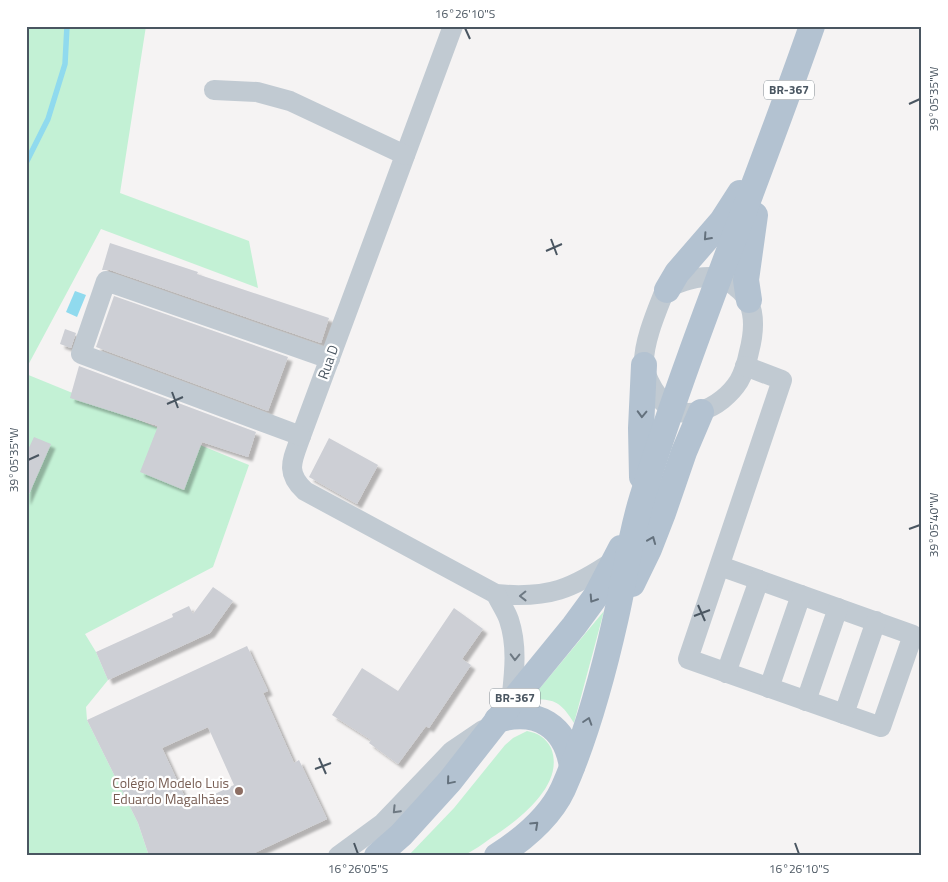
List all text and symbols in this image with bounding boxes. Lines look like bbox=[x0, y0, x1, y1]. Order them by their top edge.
text: 16°26'10"S bbox=[435, 4, 495, 23]
text: 39°05'35"W bbox=[924, 66, 943, 131]
road number: BR-367 bbox=[764, 80, 814, 100]
one-way arrow bbox=[704, 232, 713, 241]
street label: Rua D bbox=[312, 342, 343, 382]
one-way arrow bbox=[636, 410, 647, 418]
text: 39°05'35"W bbox=[4, 427, 23, 492]
text: 39°05'40"W bbox=[924, 492, 943, 557]
one-way arrow bbox=[646, 537, 656, 545]
one-way arrow bbox=[518, 591, 526, 601]
one-way arrow bbox=[590, 593, 599, 602]
one-way arrow bbox=[510, 654, 520, 661]
road number: BR-367 bbox=[490, 688, 540, 708]
one-way arrow bbox=[582, 717, 592, 726]
place label: Colégio Modelo Luis Eduardo Magalhães bbox=[112, 772, 229, 809]
one-way arrow bbox=[446, 776, 455, 785]
marker: Colégio Modelo Luis Eduardo Magalhães bbox=[233, 785, 245, 797]
one-way arrow bbox=[393, 804, 402, 813]
one-way arrow bbox=[529, 822, 538, 831]
text: 16°26'05"S bbox=[328, 859, 388, 878]
text: 16°26'10"S bbox=[769, 859, 829, 878]

